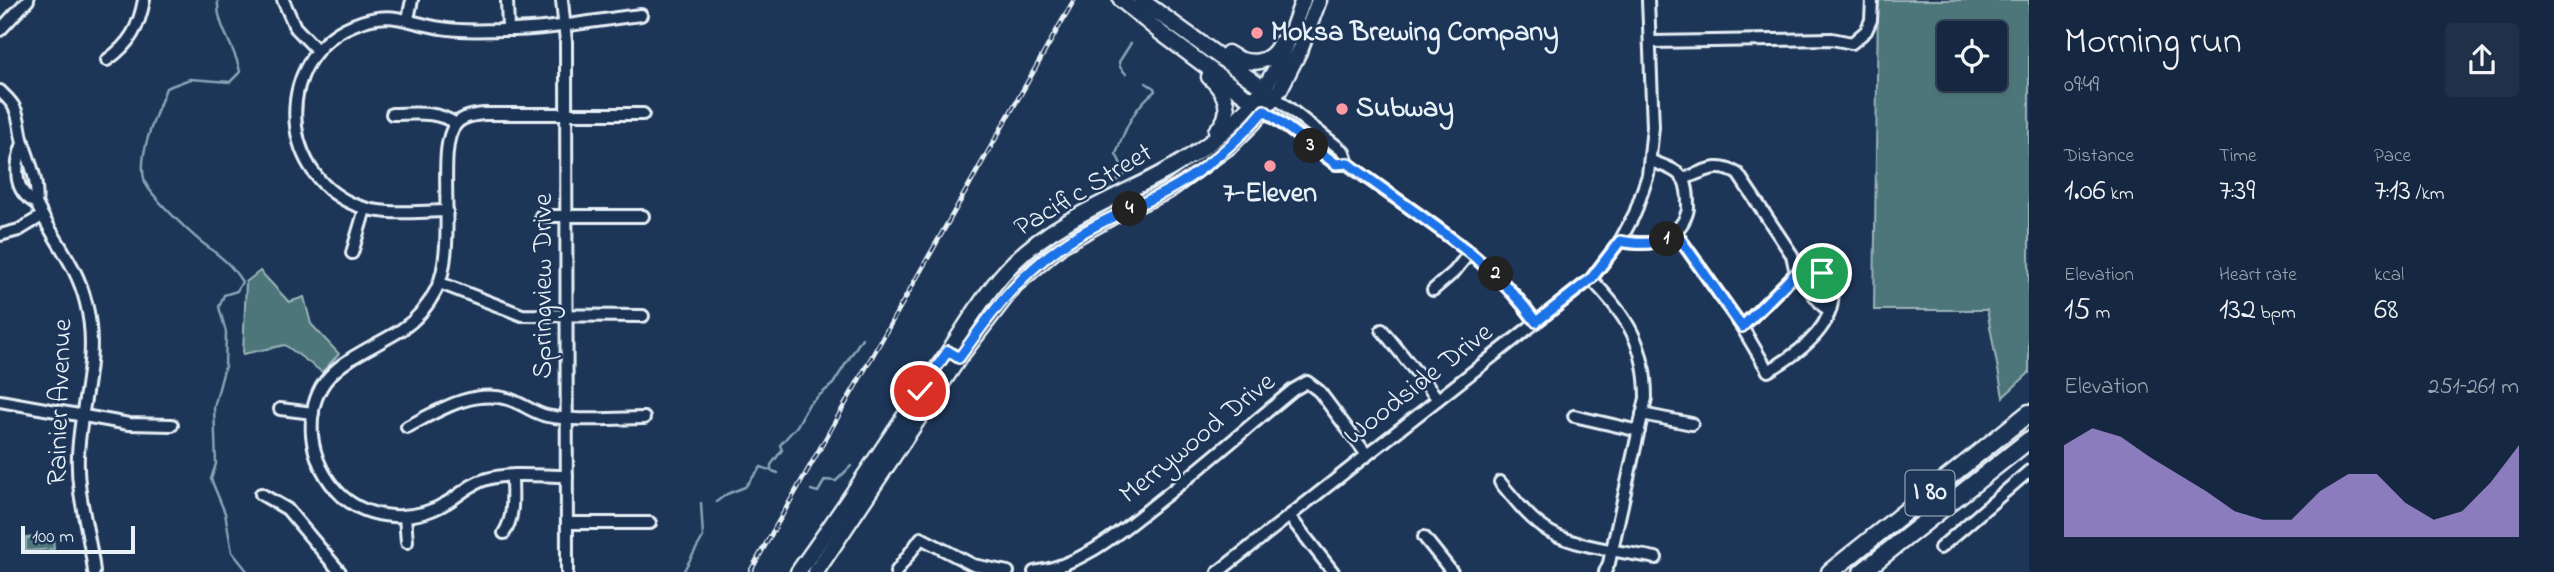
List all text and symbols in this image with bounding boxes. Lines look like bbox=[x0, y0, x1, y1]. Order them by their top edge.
place label: Moksa Brewing Company bbox=[1271, 13, 1559, 55]
text: Morning run bbox=[2064, 15, 2242, 71]
map controls bbox=[1937, 21, 2007, 91]
button: locate bbox=[1937, 21, 2007, 91]
button: share bbox=[2445, 23, 2519, 97]
marker: Moksa Brewing Company bbox=[1249, 25, 1265, 41]
text: 09:49 bbox=[2064, 69, 2099, 102]
place label: Subway bbox=[1356, 89, 1454, 130]
marker: Subway bbox=[1334, 101, 1350, 117]
pin: 3 bbox=[1294, 128, 1328, 164]
text: 3 bbox=[1307, 132, 1314, 159]
street label: Pacific Street bbox=[1007, 133, 1161, 249]
text: Distance bbox=[2064, 143, 2134, 170]
text: Time bbox=[2219, 143, 2257, 170]
text: Pace bbox=[2374, 143, 2411, 170]
marker: 7-Eleven bbox=[1262, 158, 1278, 174]
text: 1.06 bbox=[2064, 170, 2106, 214]
text: 7:39 bbox=[2219, 170, 2255, 214]
text: 7:13 bbox=[2374, 170, 2411, 214]
place label: 7-Eleven bbox=[1223, 174, 1317, 215]
text: km bbox=[2106, 181, 2134, 208]
text: /km bbox=[2411, 181, 2445, 208]
pin: 4 bbox=[1112, 192, 1148, 227]
street label: Springview Drive bbox=[524, 193, 565, 379]
text: 4 bbox=[1126, 195, 1133, 222]
pin: 1 bbox=[1650, 222, 1684, 256]
text: 1 bbox=[1663, 225, 1670, 252]
pin bbox=[1792, 243, 1852, 303]
icon: arrive bbox=[1803, 254, 1841, 292]
pin: 2 bbox=[1478, 256, 1514, 292]
text: 2 bbox=[1491, 260, 1500, 287]
text: Elevation bbox=[2064, 262, 2134, 289]
text: Heart rate bbox=[2219, 262, 2297, 289]
text: kcal bbox=[2374, 262, 2404, 289]
text: 15 bbox=[2064, 289, 2091, 333]
text: 132 bbox=[2219, 289, 2256, 333]
text: 68 bbox=[2374, 289, 2398, 333]
text: m bbox=[2091, 300, 2110, 327]
text: bpm bbox=[2256, 300, 2296, 327]
street label: Woodside Drive bbox=[1336, 313, 1503, 456]
street label: Rainier Avenue bbox=[38, 318, 84, 486]
pin bbox=[890, 361, 950, 421]
street label: Merrywood Drive bbox=[1111, 363, 1285, 515]
text: Elevation bbox=[2064, 371, 2149, 404]
text: 251–261 m bbox=[2428, 371, 2519, 404]
icon: check bbox=[901, 372, 939, 410]
road number: I 80 bbox=[1906, 471, 1954, 516]
scale bar bbox=[21, 523, 135, 555]
text: 100 m bbox=[32, 524, 74, 551]

